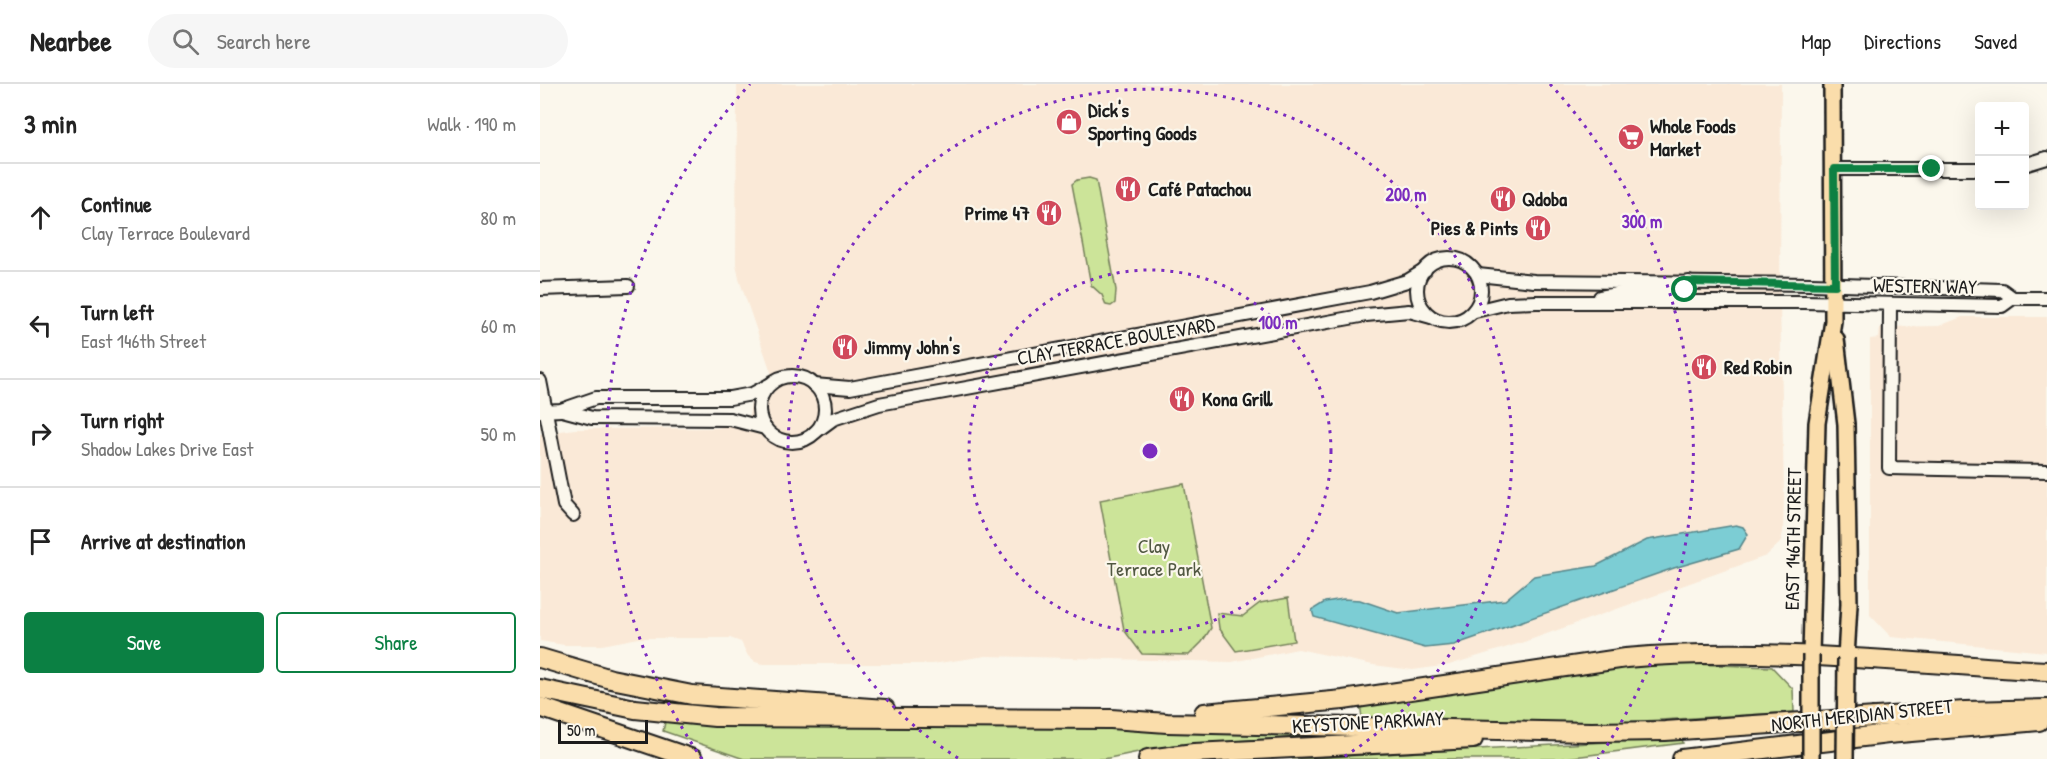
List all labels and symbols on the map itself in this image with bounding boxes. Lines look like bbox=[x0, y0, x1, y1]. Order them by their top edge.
place label: Dick's Sporting Goods bbox=[1088, 96, 1197, 147]
shop icon: Dick's Sporting Goods bbox=[1054, 107, 1084, 137]
place label: Whole Foods Market bbox=[1650, 112, 1736, 162]
supermarket icon: Whole Foods Market bbox=[1616, 122, 1646, 152]
route end bbox=[1918, 155, 1944, 181]
restaurant icon: Café Patachou bbox=[1113, 174, 1143, 204]
place label: Café Patachou bbox=[1148, 175, 1252, 202]
text: 200 m bbox=[1386, 182, 1426, 207]
restaurant icon: Qdoba bbox=[1488, 184, 1518, 214]
place label: Qdoba bbox=[1522, 185, 1567, 212]
restaurant icon: Prime 47 bbox=[1034, 198, 1064, 228]
place label: Prime 47 bbox=[965, 199, 1030, 226]
text: 300 m bbox=[1622, 209, 1662, 234]
restaurant icon: Pies & Pints bbox=[1523, 213, 1553, 243]
place label: Pies & Pints bbox=[1431, 214, 1518, 241]
street label: WESTERN WAY bbox=[1873, 271, 1977, 300]
route start bbox=[1671, 276, 1697, 302]
street label: CLAY TERRACE BOULEVARD bbox=[1015, 310, 1217, 371]
text: 100 m bbox=[1258, 310, 1298, 335]
restaurant icon: Jimmy John's bbox=[830, 332, 860, 362]
place label: Jimmy John's bbox=[864, 333, 960, 361]
restaurant icon: Red Robin bbox=[1689, 352, 1719, 382]
place label: Red Robin bbox=[1724, 353, 1792, 380]
restaurant icon: Kona Grill bbox=[1167, 384, 1197, 414]
place label: Kona Grill bbox=[1202, 385, 1274, 412]
centre of rings bbox=[1140, 441, 1160, 461]
street label: EAST 146TH STREET bbox=[1778, 467, 1807, 610]
park label: Clay Terrace Park bbox=[1107, 532, 1201, 582]
street label: NORTH MERIDIAN STREET bbox=[1770, 691, 1955, 737]
street label: KEYSTONE PARKWAY bbox=[1292, 704, 1445, 739]
scale bar bbox=[558, 717, 648, 744]

